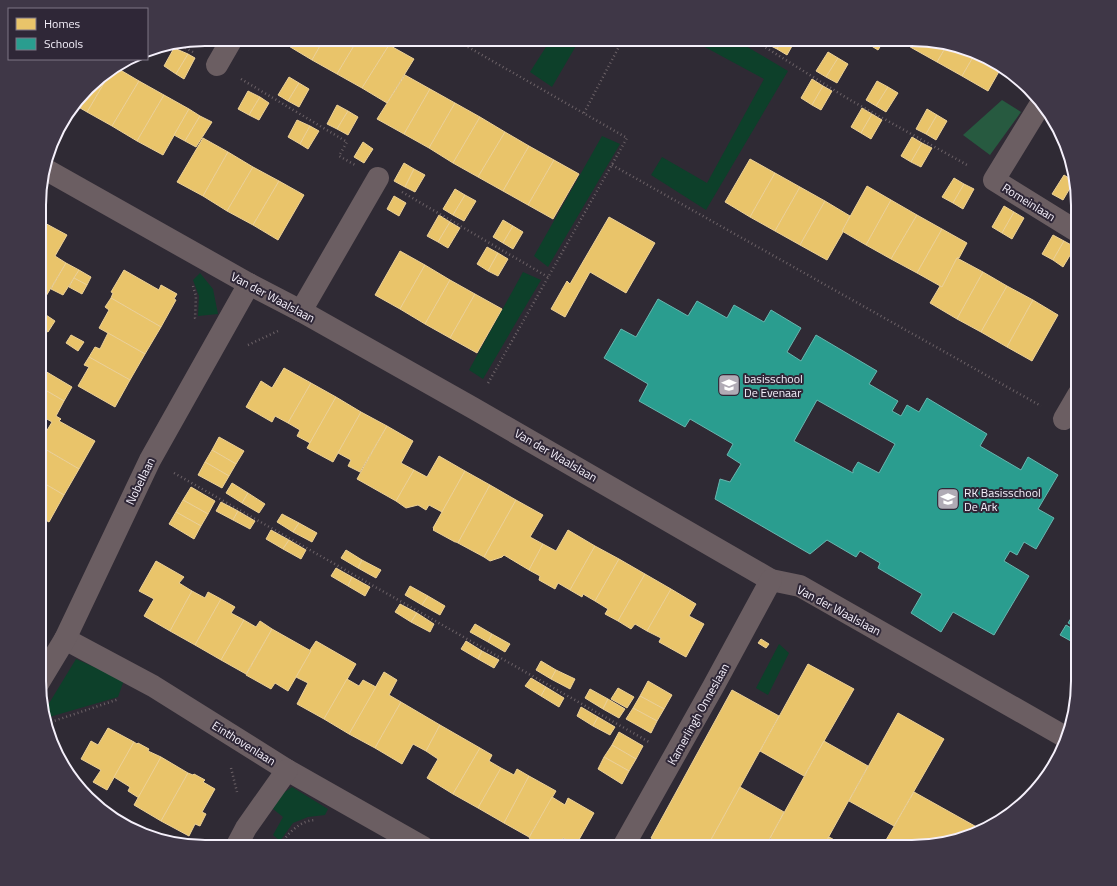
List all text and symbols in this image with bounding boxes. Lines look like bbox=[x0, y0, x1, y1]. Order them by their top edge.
legend bbox=[8, 8, 148, 60]
text: Homes bbox=[44, 14, 80, 33]
text: Schools bbox=[44, 34, 84, 53]
street label: Romeinlaan bbox=[999, 178, 1059, 226]
street label: Van der Waalslaan bbox=[227, 267, 319, 327]
place label: basisschool De Evenaar bbox=[744, 369, 803, 402]
school or university icon: basisschool De Evenaar bbox=[716, 372, 742, 398]
street label: Van der Waalslaan bbox=[511, 424, 601, 486]
street label: Nobellaan bbox=[120, 454, 160, 508]
place label: RK Basisschool De Ark bbox=[964, 483, 1041, 516]
school or university icon: RK Basisschool De Ark bbox=[935, 486, 961, 512]
street label: Van der Waalslaan bbox=[793, 580, 885, 640]
street label: Kamerlingh Onneslaan bbox=[662, 660, 734, 768]
street label: Einthovenlaan bbox=[208, 716, 280, 770]

